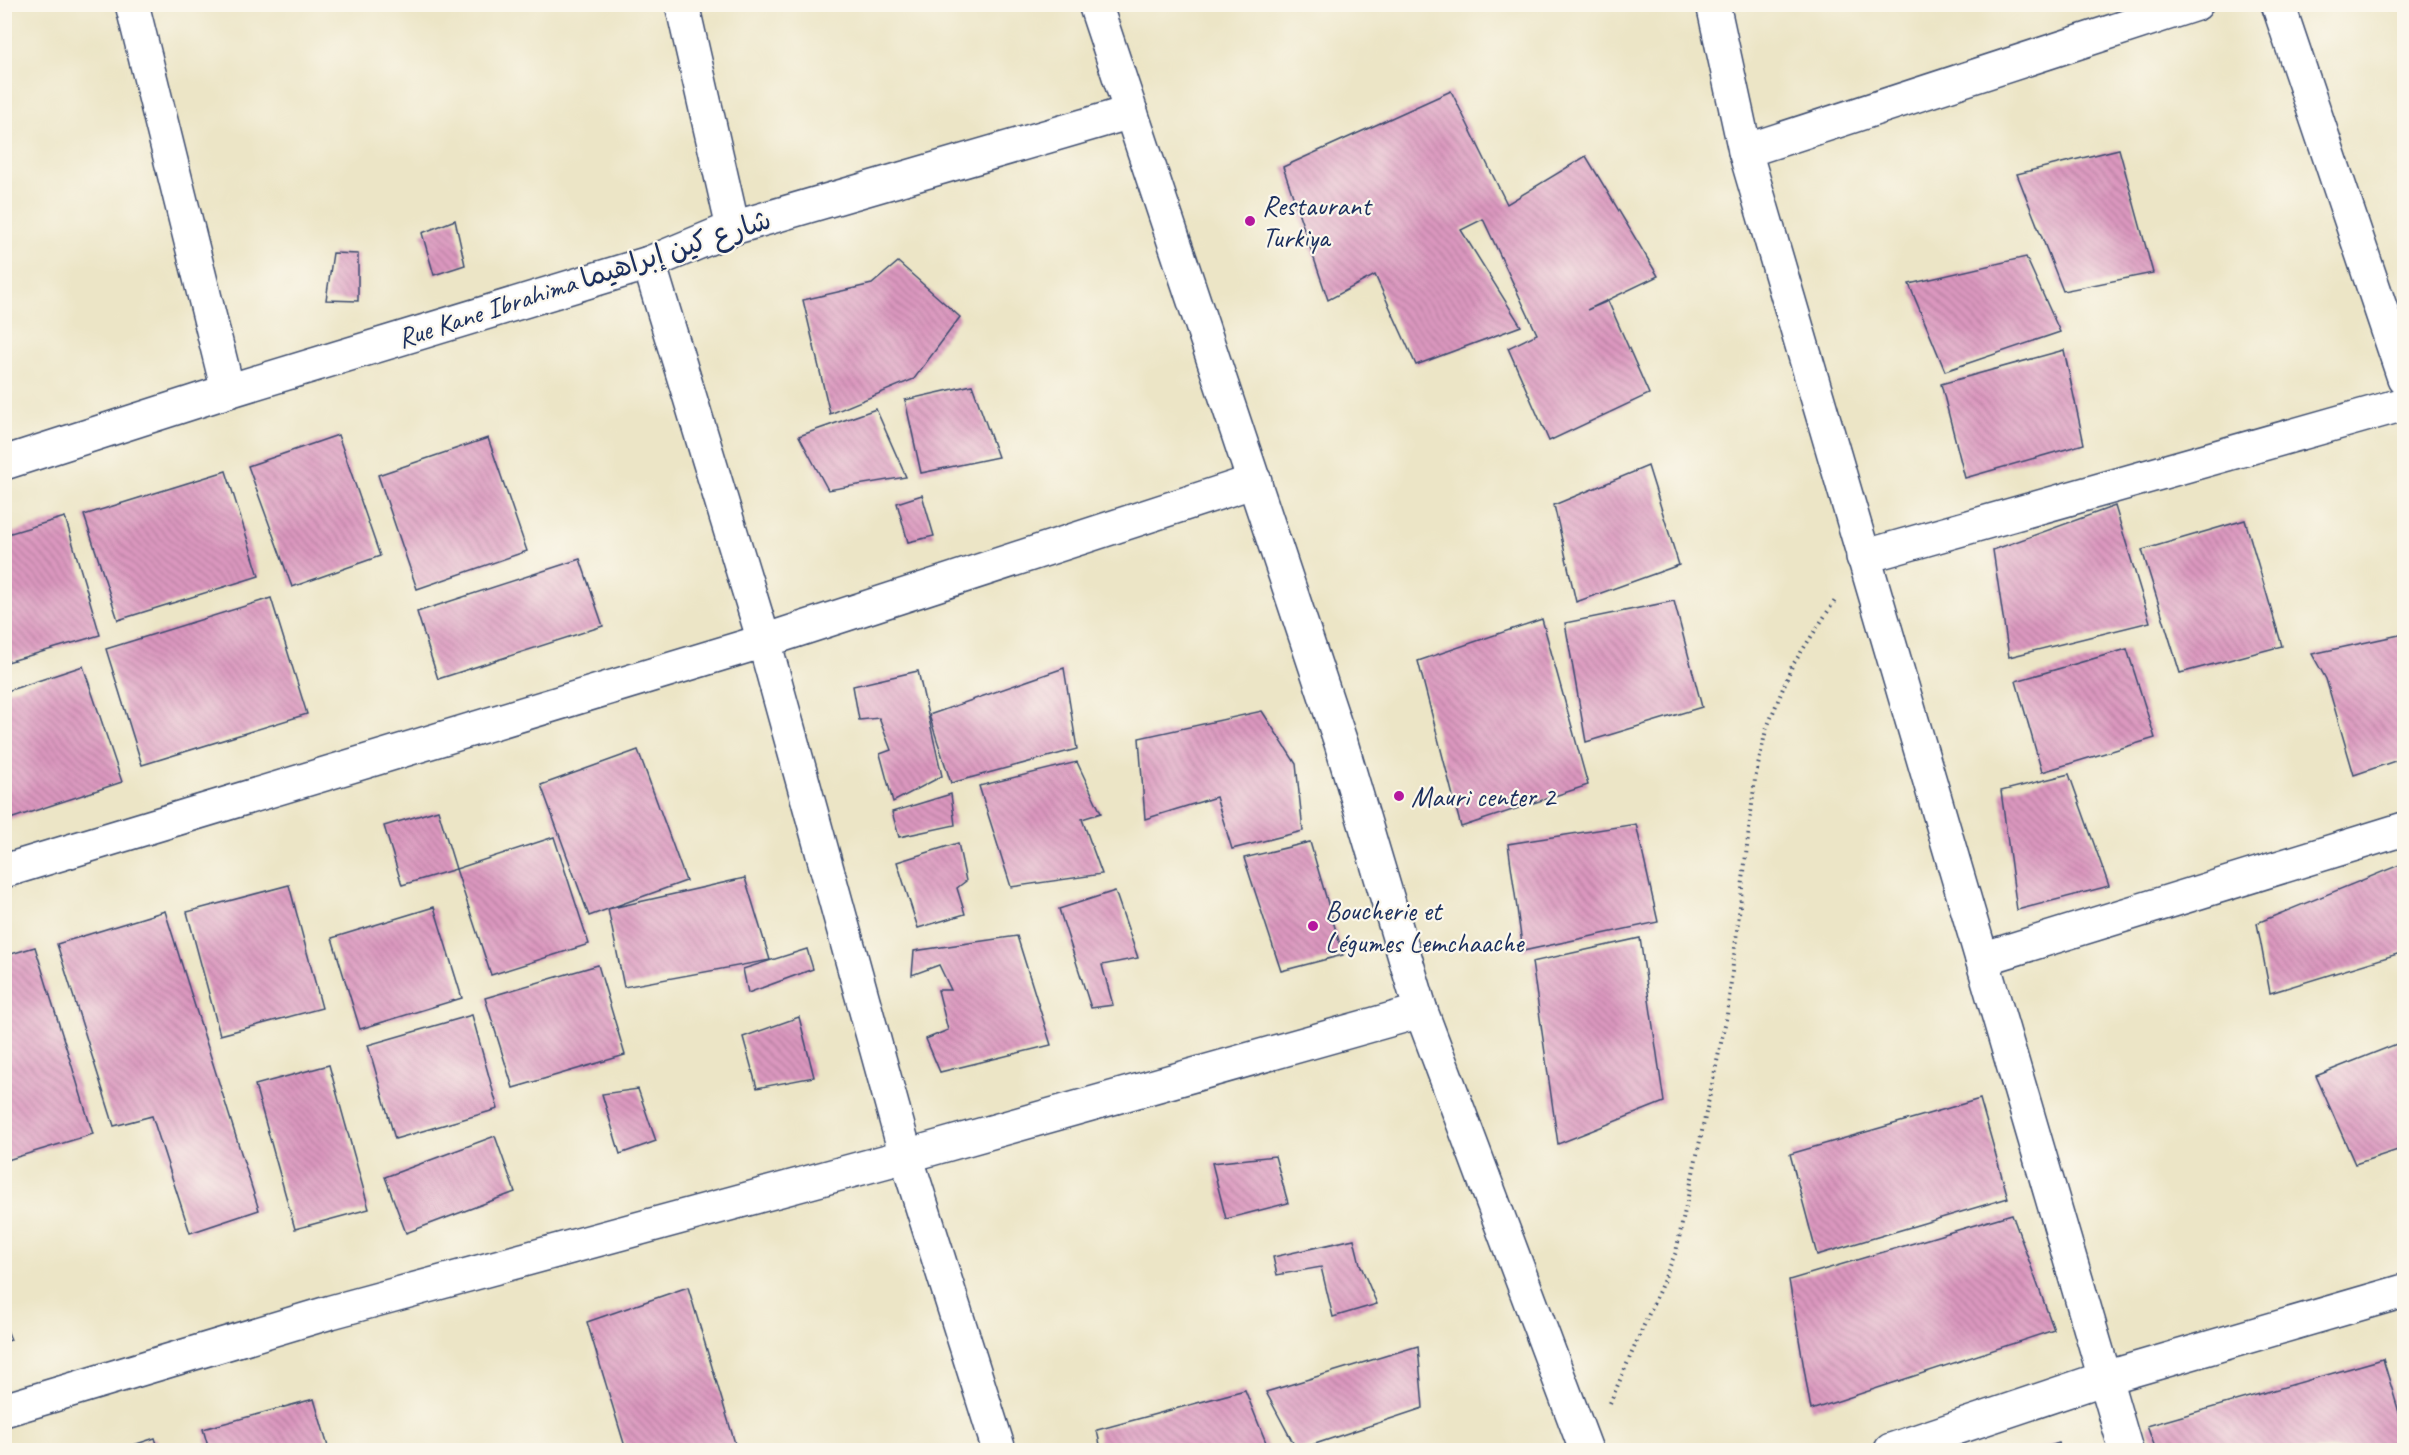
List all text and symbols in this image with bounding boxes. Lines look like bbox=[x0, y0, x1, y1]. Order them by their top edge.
place label: Restaurant Turkiya bbox=[1262, 188, 1373, 255]
street label: Rue Kane Ibrahima شارع كين إبراهيما bbox=[393, 201, 776, 357]
marker: Restaurant Turkiya bbox=[1243, 214, 1257, 228]
place label: Mauri center 2 bbox=[1411, 779, 1558, 814]
marker: Mauri center 2 bbox=[1392, 789, 1406, 803]
place label: Boucherie et Légumes Lemchaache bbox=[1325, 893, 1525, 960]
marker: Boucherie et Légumes Lemchaache bbox=[1306, 919, 1320, 933]

